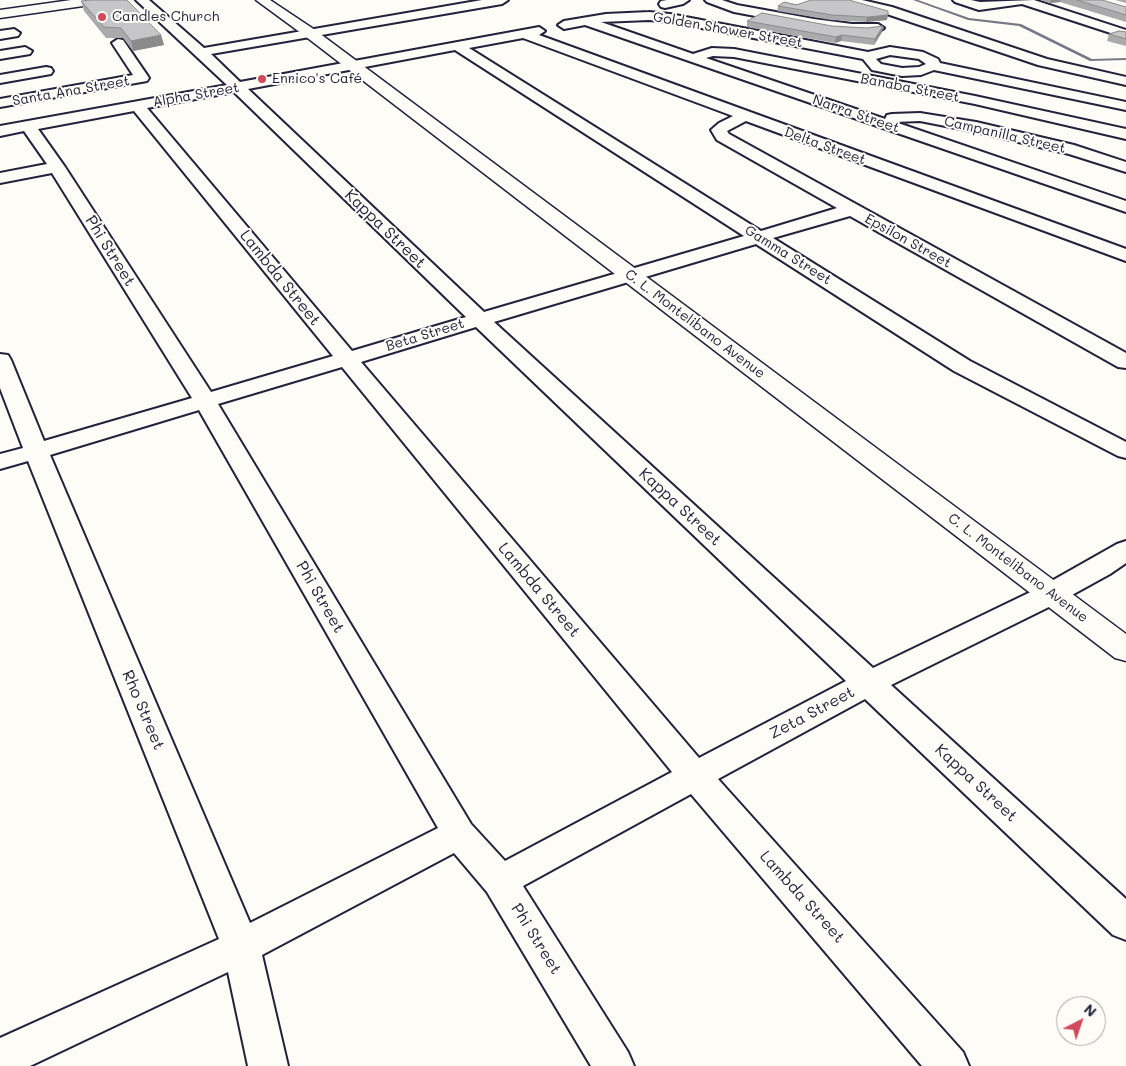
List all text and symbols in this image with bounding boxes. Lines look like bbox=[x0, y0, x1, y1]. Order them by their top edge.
place label: Candles Church bbox=[112, 9, 220, 25]
street label: Golden Shower Street bbox=[652, 9, 804, 51]
marker: Candles Church bbox=[96, 11, 108, 23]
street label: Banaba Street bbox=[859, 70, 961, 106]
place label: Enrico's Café bbox=[272, 71, 362, 87]
street label: Santa Ana Street bbox=[11, 72, 131, 110]
marker: Enrico's Café bbox=[256, 73, 268, 85]
street label: Alpha Street bbox=[151, 79, 241, 111]
street label: Narra Street bbox=[810, 91, 902, 137]
street label: Campanilla Street bbox=[943, 113, 1067, 157]
street label: Delta Street bbox=[782, 123, 868, 169]
street label: Kappa Street bbox=[340, 185, 430, 273]
street label: Epsilon Street bbox=[862, 210, 954, 272]
street label: Phi Street bbox=[81, 212, 139, 290]
street label: Gamma Street bbox=[741, 222, 835, 288]
street label: Lambda Street bbox=[236, 226, 324, 330]
street label: C. L. Montelibano Avenue bbox=[622, 266, 768, 382]
street label: Beta Street bbox=[384, 315, 466, 355]
street label: Kappa Street bbox=[635, 464, 725, 550]
street label: C. L. Montelibano Avenue bbox=[945, 510, 1091, 626]
street label: Lambda Street bbox=[494, 539, 584, 641]
street label: Phi Street bbox=[292, 558, 348, 636]
street label: Rho Street bbox=[118, 667, 168, 753]
street label: Zeta Street bbox=[766, 683, 858, 743]
street label: Kappa Street bbox=[931, 740, 1021, 826]
street label: Lambda Street bbox=[756, 847, 848, 947]
street label: Phi Street bbox=[507, 900, 565, 978]
north arrow bbox=[1056, 996, 1106, 1046]
text: N bbox=[1080, 999, 1101, 1021]

